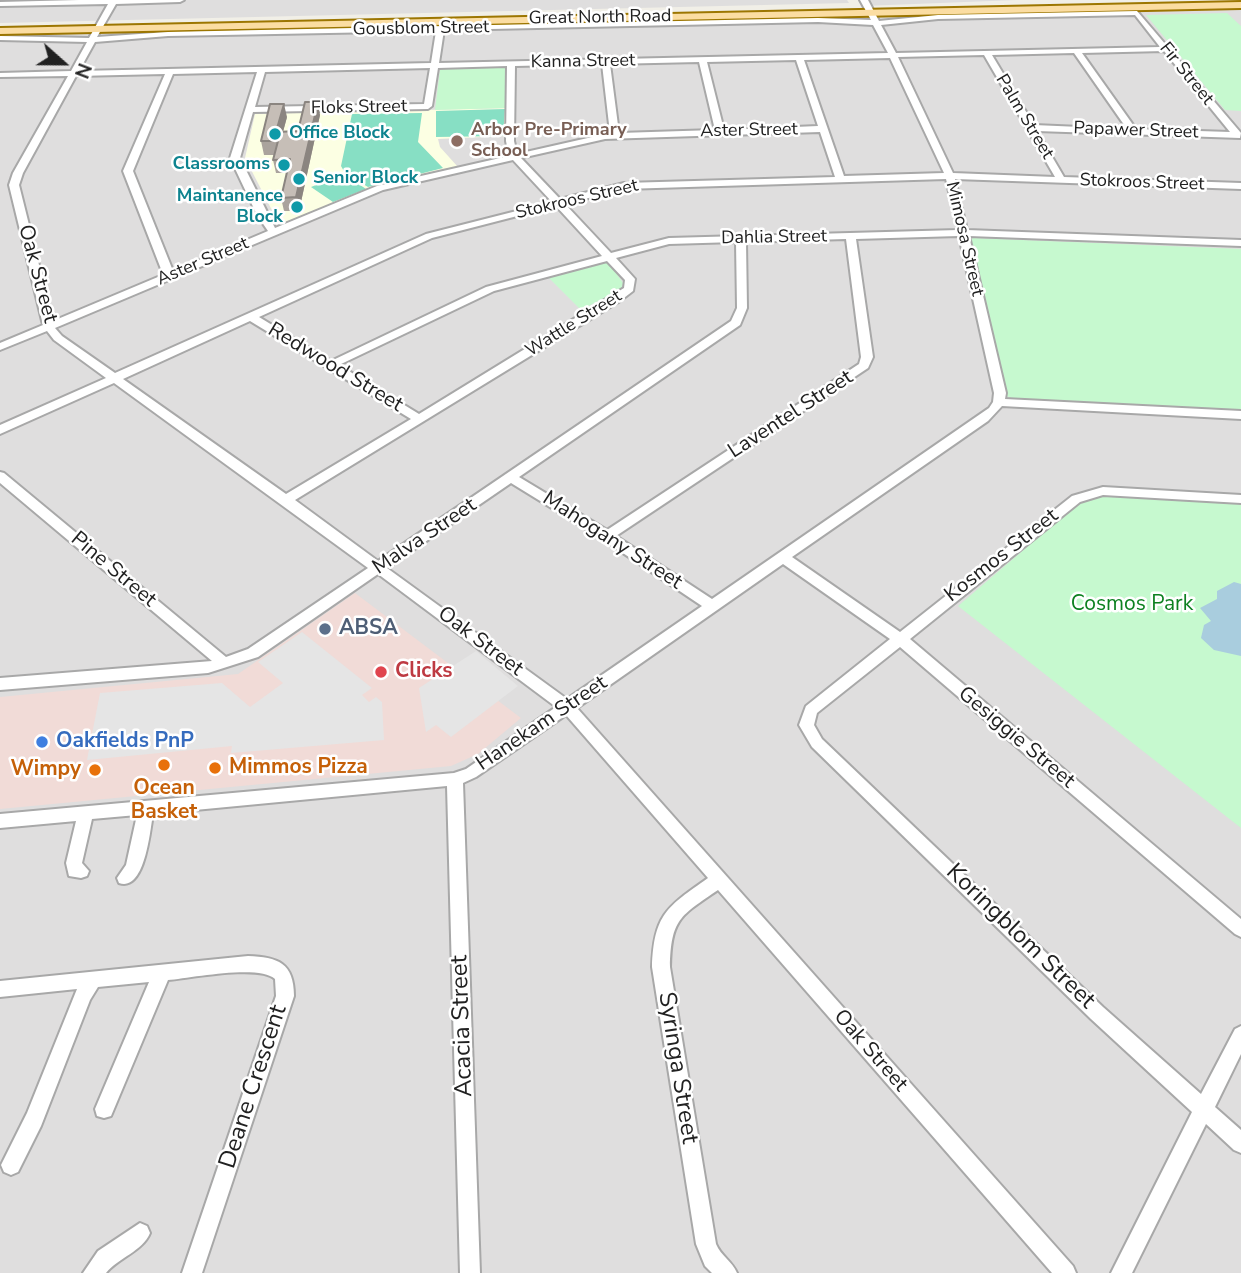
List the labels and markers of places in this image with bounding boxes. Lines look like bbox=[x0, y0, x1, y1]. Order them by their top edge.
place label: Arbor Pre-Primary School bbox=[471, 120, 627, 162]
place label: Office Block bbox=[289, 123, 390, 145]
marker: Office Block bbox=[267, 126, 283, 142]
marker: Arbor Pre-Primary School bbox=[449, 133, 465, 149]
place label: Classrooms bbox=[172, 154, 270, 176]
marker: Classrooms bbox=[276, 157, 292, 173]
place label: Senior Block bbox=[313, 168, 418, 190]
marker: Senior Block bbox=[291, 171, 307, 187]
place label: Maintanence Block bbox=[177, 186, 283, 228]
marker: Maintanence Block bbox=[289, 199, 305, 215]
place label: ABSA bbox=[339, 616, 398, 642]
marker: ABSA bbox=[317, 621, 333, 637]
place label: Clicks bbox=[395, 659, 453, 685]
marker: Clicks bbox=[373, 664, 389, 680]
place label: Oakfields PnP bbox=[56, 729, 194, 755]
marker: Oakfields PnP bbox=[34, 734, 50, 750]
place label: Mimmos Pizza bbox=[229, 755, 368, 781]
place label: Wimpy bbox=[10, 757, 81, 783]
marker: Ocean Basket bbox=[156, 757, 172, 773]
marker: Mimmos Pizza bbox=[207, 760, 223, 776]
marker: Wimpy bbox=[87, 762, 103, 778]
place label: Ocean Basket bbox=[131, 776, 197, 826]

